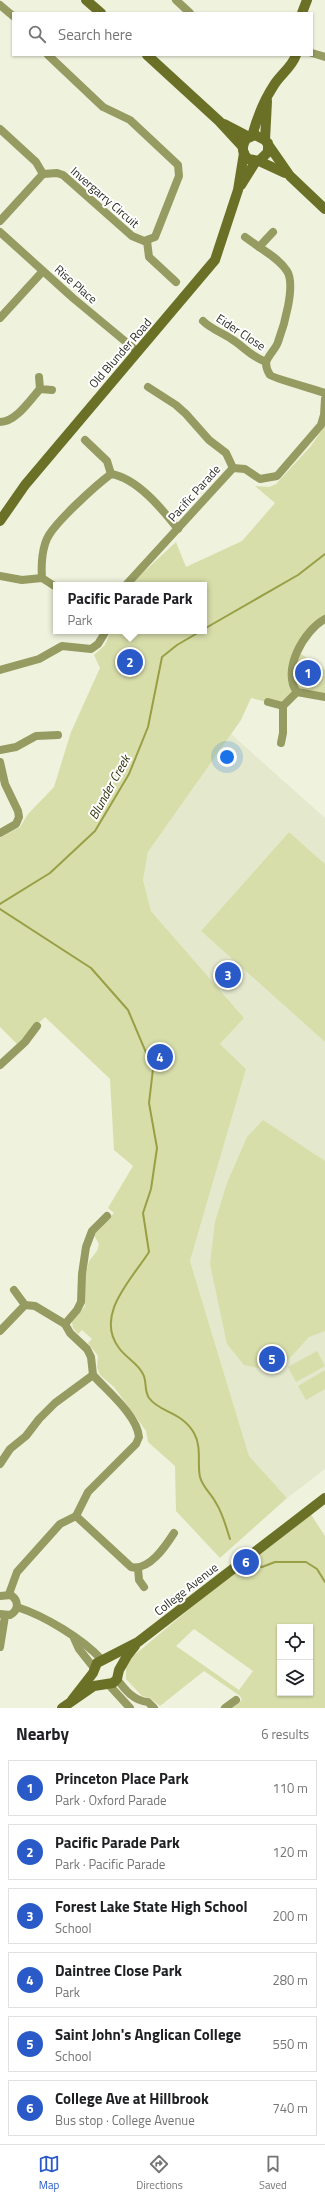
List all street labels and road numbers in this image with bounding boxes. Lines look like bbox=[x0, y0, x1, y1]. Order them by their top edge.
street label: Invergarry Circuit bbox=[66, 162, 144, 233]
street label: Rise Place bbox=[50, 260, 102, 308]
street label: Eider Close bbox=[212, 309, 270, 355]
street label: Old Blunder Road bbox=[84, 314, 156, 392]
street label: Pacific Parade bbox=[163, 460, 225, 526]
street label: College Avenue bbox=[150, 1558, 222, 1620]

